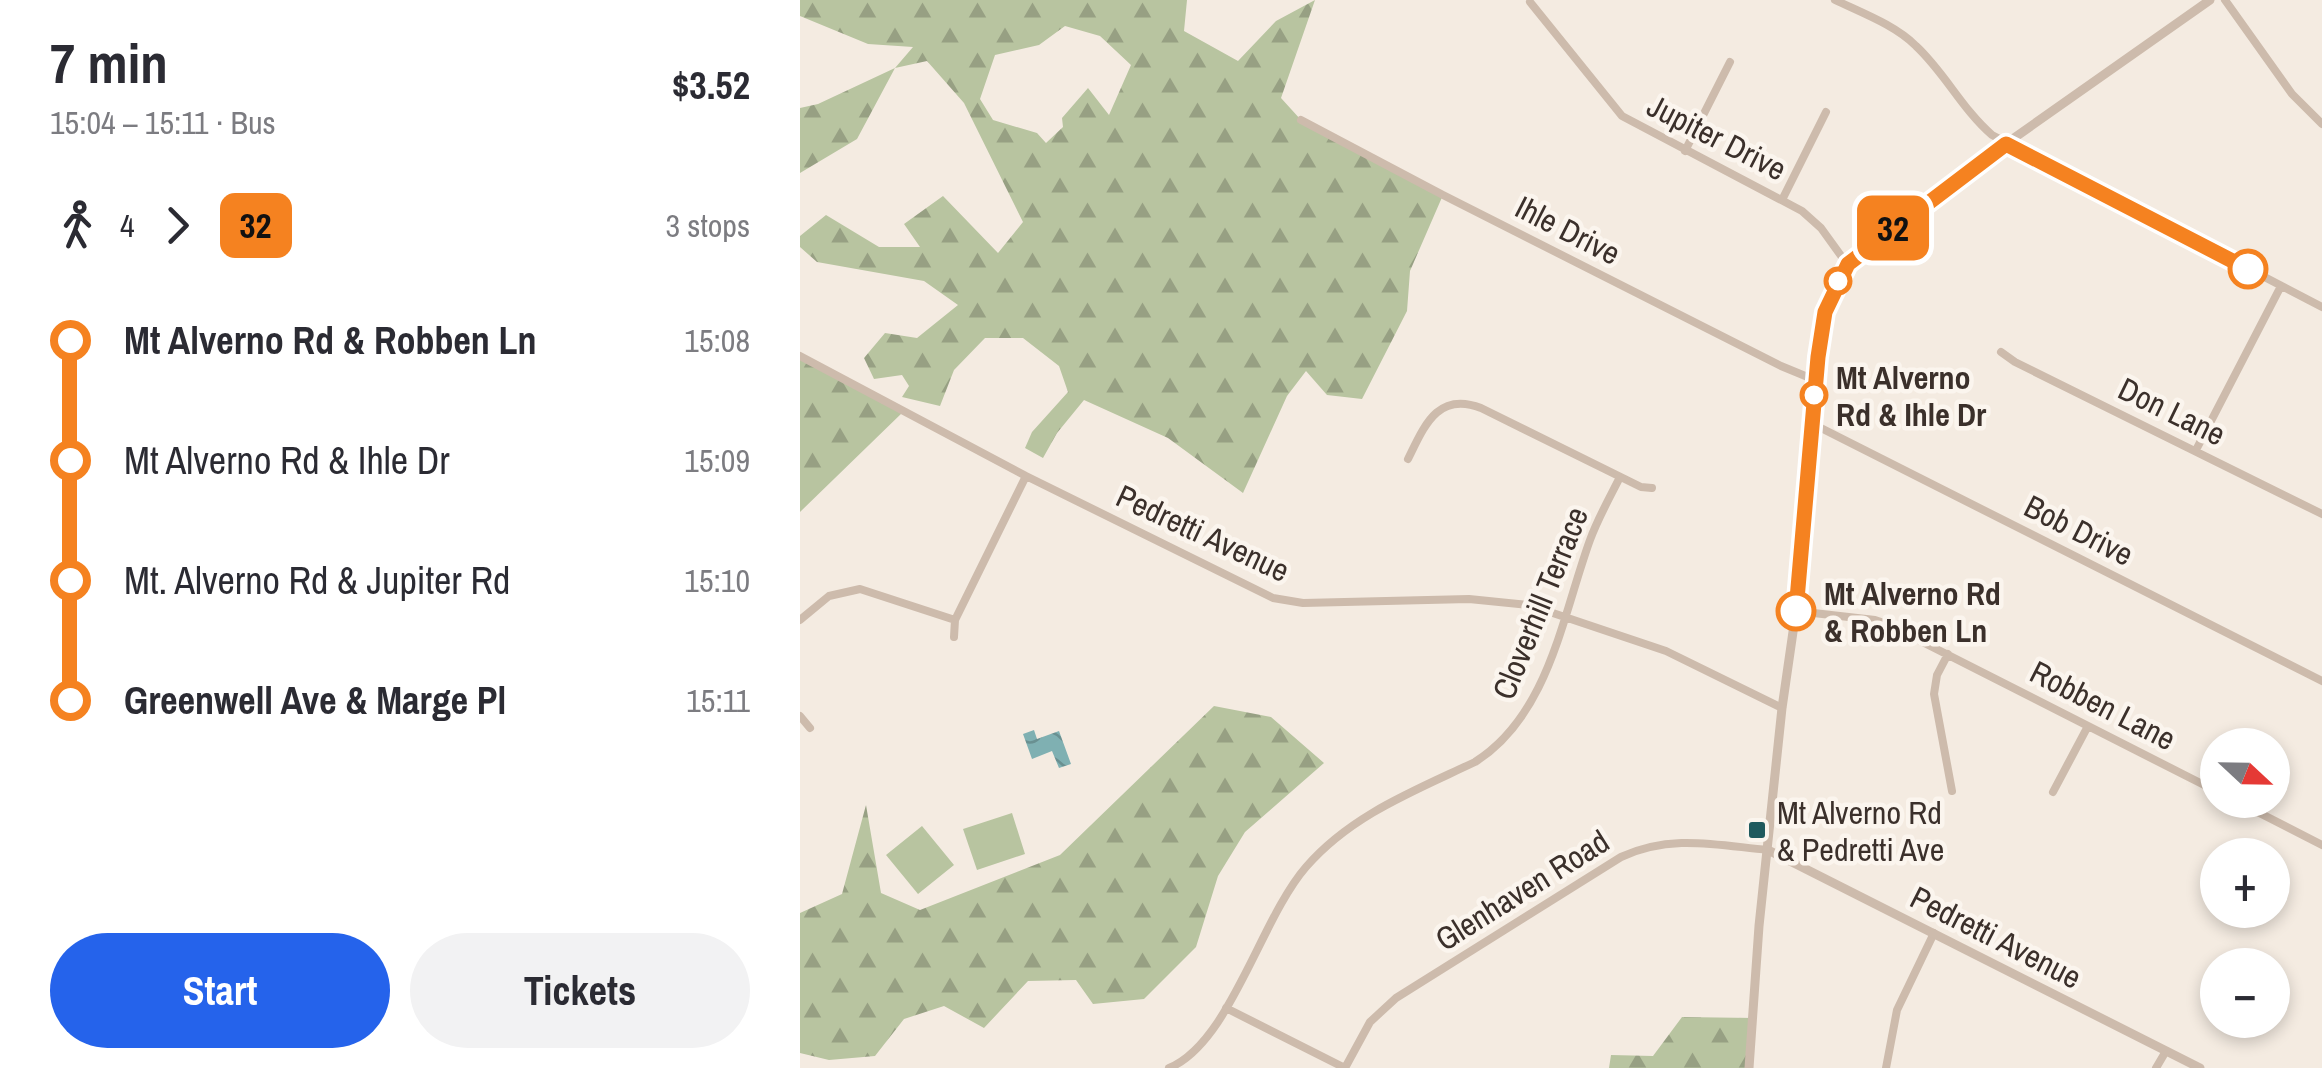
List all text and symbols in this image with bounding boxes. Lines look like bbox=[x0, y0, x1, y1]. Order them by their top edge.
text: 7 min bbox=[50, 26, 168, 100]
text: $3.52 bbox=[672, 60, 750, 111]
street label: Jupiter Drive bbox=[1640, 84, 1794, 190]
text: 15:04 – 15:11 · Bus bbox=[50, 101, 276, 144]
street label: Ihle Drive bbox=[1508, 185, 1628, 275]
line badge: 32 bbox=[1848, 196, 1938, 260]
icon: walk bbox=[50, 198, 105, 253]
icon: forward bbox=[150, 198, 205, 253]
text: 32 bbox=[240, 202, 272, 249]
text: 4 bbox=[120, 204, 135, 247]
text: 3 stops bbox=[665, 204, 750, 247]
text: 32 bbox=[1877, 205, 1909, 252]
unlabelled marker bbox=[2229, 250, 2267, 288]
unlabelled marker bbox=[1825, 268, 1851, 294]
text: Mt Alverno Rd & Robben Ln bbox=[124, 315, 537, 366]
text: 15:08 bbox=[684, 319, 750, 362]
place label: Mt Alverno Rd & Ihle Dr bbox=[1836, 356, 1987, 436]
street label: Don Lane bbox=[2111, 367, 2233, 455]
marker: Mt Alverno Rd & Ihle Dr bbox=[1801, 382, 1827, 408]
text: Mt Alverno Rd & Ihle Dr bbox=[124, 435, 450, 486]
text: 15:09 bbox=[684, 439, 750, 482]
street label: Pedretti Avenue bbox=[1109, 474, 1297, 592]
street label: Bob Drive bbox=[2017, 484, 2141, 576]
street label: Cloverhill Terrace bbox=[1482, 501, 1598, 705]
text: Mt. Alverno Rd & Jupiter Rd bbox=[124, 555, 510, 606]
text: 15:10 bbox=[684, 559, 750, 602]
place label: Mt Alverno Rd & Robben Ln bbox=[1824, 572, 2001, 652]
marker: Mt Alverno Rd & Robben Ln bbox=[1777, 592, 1815, 630]
street label: Robben Lane bbox=[2023, 650, 2183, 760]
text: Greenwell Ave & Marge Pl bbox=[124, 675, 506, 726]
text: 15:11 bbox=[686, 679, 750, 722]
north arrow bbox=[2200, 728, 2290, 818]
map controls bbox=[2200, 728, 2290, 1038]
place label: Mt Alverno Rd & Pedretti Ave bbox=[1777, 791, 1944, 871]
marker: Mt Alverno Rd & Pedretti Ave bbox=[1746, 819, 1768, 841]
street label: Glenhaven Road bbox=[1427, 820, 1617, 960]
button: + bbox=[2200, 838, 2290, 928]
street label: Pedretti Avenue bbox=[1903, 876, 2089, 998]
button: Start bbox=[50, 933, 390, 1048]
button: Tickets bbox=[410, 933, 750, 1048]
button: − bbox=[2200, 948, 2290, 1038]

